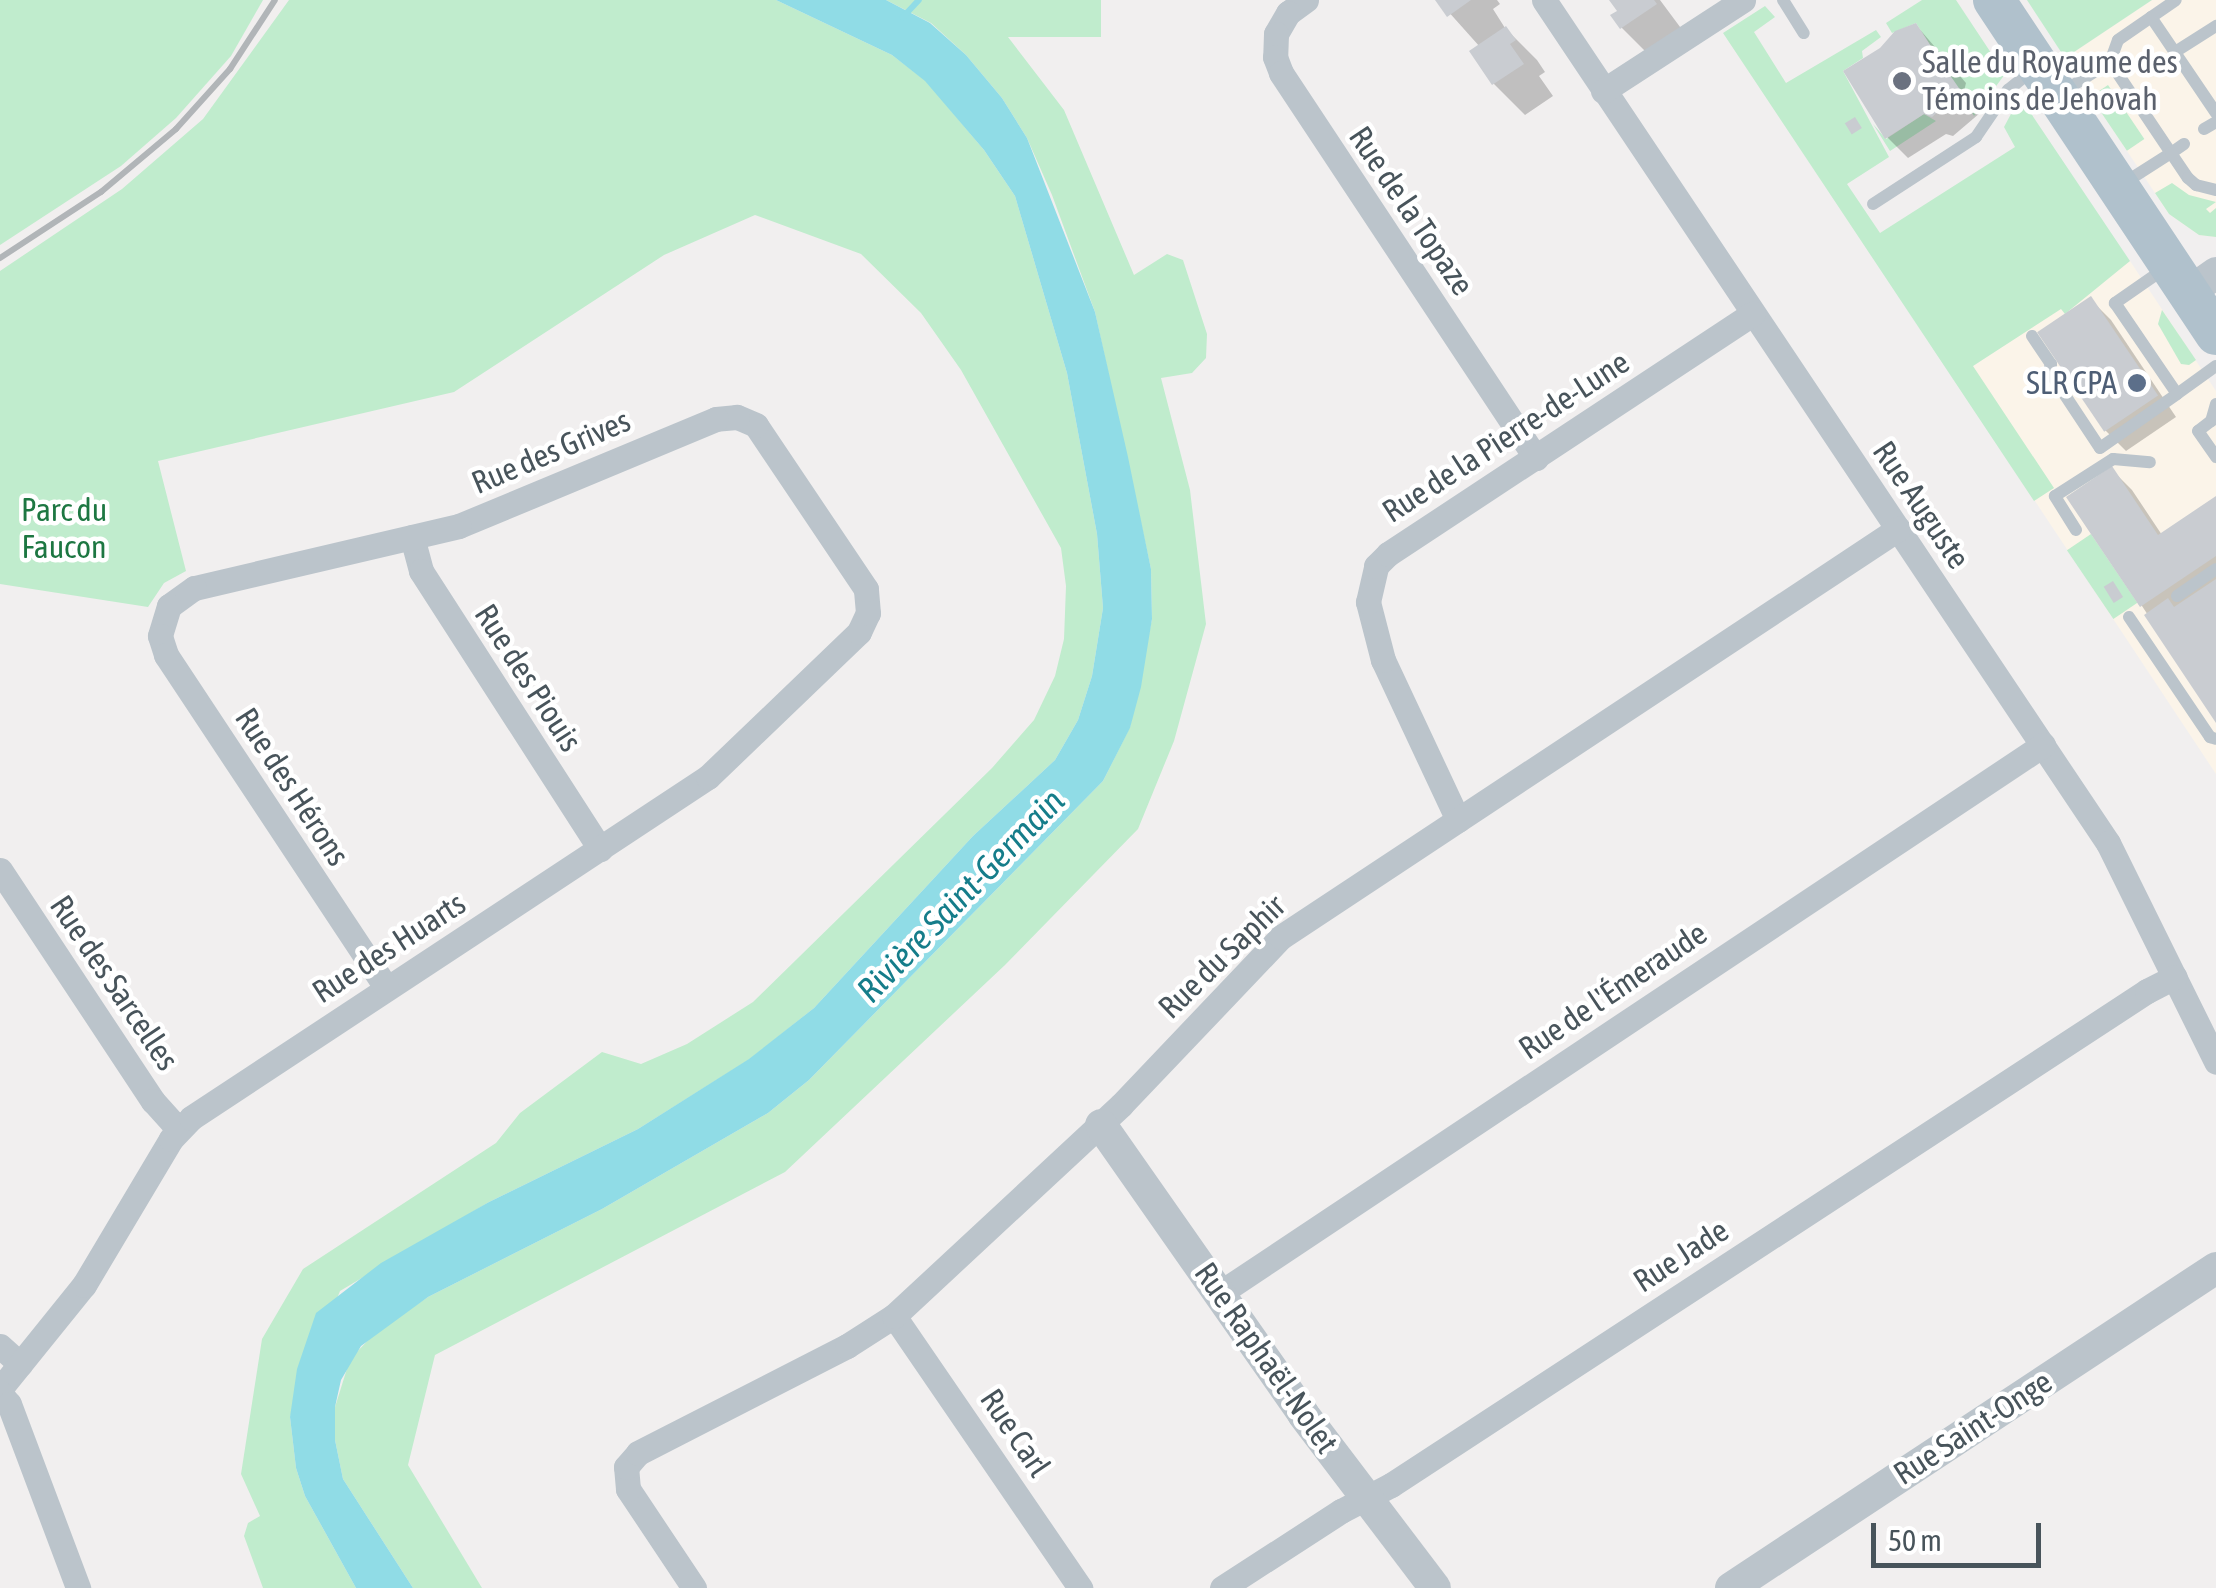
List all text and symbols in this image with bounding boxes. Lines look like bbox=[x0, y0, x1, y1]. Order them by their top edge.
place label: Salle du Royaume des Témoins de Jehovah bbox=[1922, 44, 2178, 119]
marker: Salle du Royaume des Témoins de Jehovah bbox=[1891, 70, 1913, 92]
street label: Rue de la Topaze bbox=[1341, 119, 1481, 303]
street label: Rue de la Pierre-de-Lune bbox=[1376, 343, 1636, 531]
place label: SLR CPA bbox=[2026, 364, 2117, 402]
marker: SLR CPA bbox=[2126, 372, 2148, 394]
street label: Rue des Grives bbox=[466, 401, 636, 503]
street label: Rue Auguste bbox=[1864, 434, 1978, 576]
park label: Parc du Faucon bbox=[21, 492, 107, 567]
street label: Rue des Piouis bbox=[466, 597, 590, 759]
street label: Rue des Hérons bbox=[227, 701, 357, 873]
water label: Rivière Saint-Germain bbox=[848, 780, 1072, 1010]
street label: Rue des Huarts bbox=[305, 884, 473, 1012]
street label: Rue du Saphir bbox=[1151, 887, 1293, 1027]
street label: Rue des Sarcelles bbox=[42, 888, 186, 1078]
street label: Rue de l'Émeraude bbox=[1512, 914, 1714, 1068]
street label: Rue Jade bbox=[1626, 1211, 1736, 1301]
street label: Rue Raphaël-Nolet bbox=[1186, 1255, 1346, 1461]
street label: Rue Saint-Onge bbox=[1887, 1363, 2059, 1493]
street label: Rue Carl bbox=[972, 1382, 1058, 1484]
scale bar bbox=[1876, 1503, 2046, 1565]
text: 50 m bbox=[1888, 1523, 1942, 1557]

